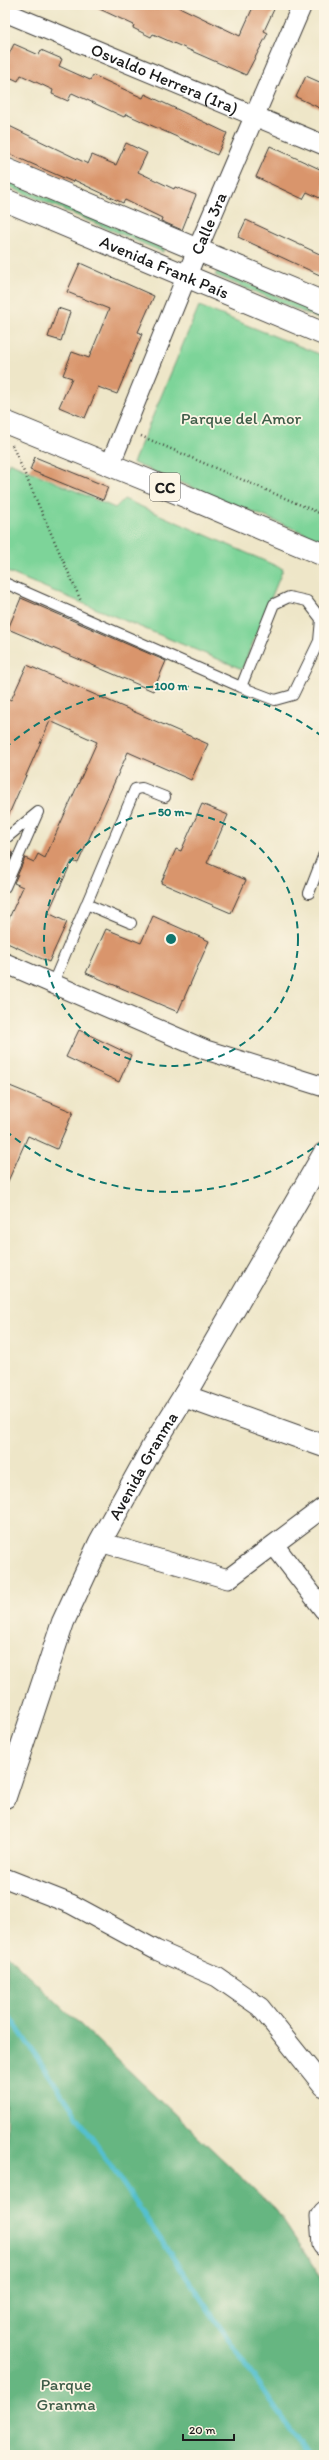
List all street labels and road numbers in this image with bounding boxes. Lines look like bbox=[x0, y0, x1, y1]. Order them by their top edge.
street label: Osvaldo Herrera (1ra) bbox=[88, 39, 241, 118]
street label: Calle 3ra bbox=[186, 189, 231, 258]
street label: Avenida Frank País bbox=[97, 231, 232, 303]
road number: CC bbox=[150, 473, 180, 501]
street label: Avenida Granma bbox=[104, 1408, 182, 1523]

